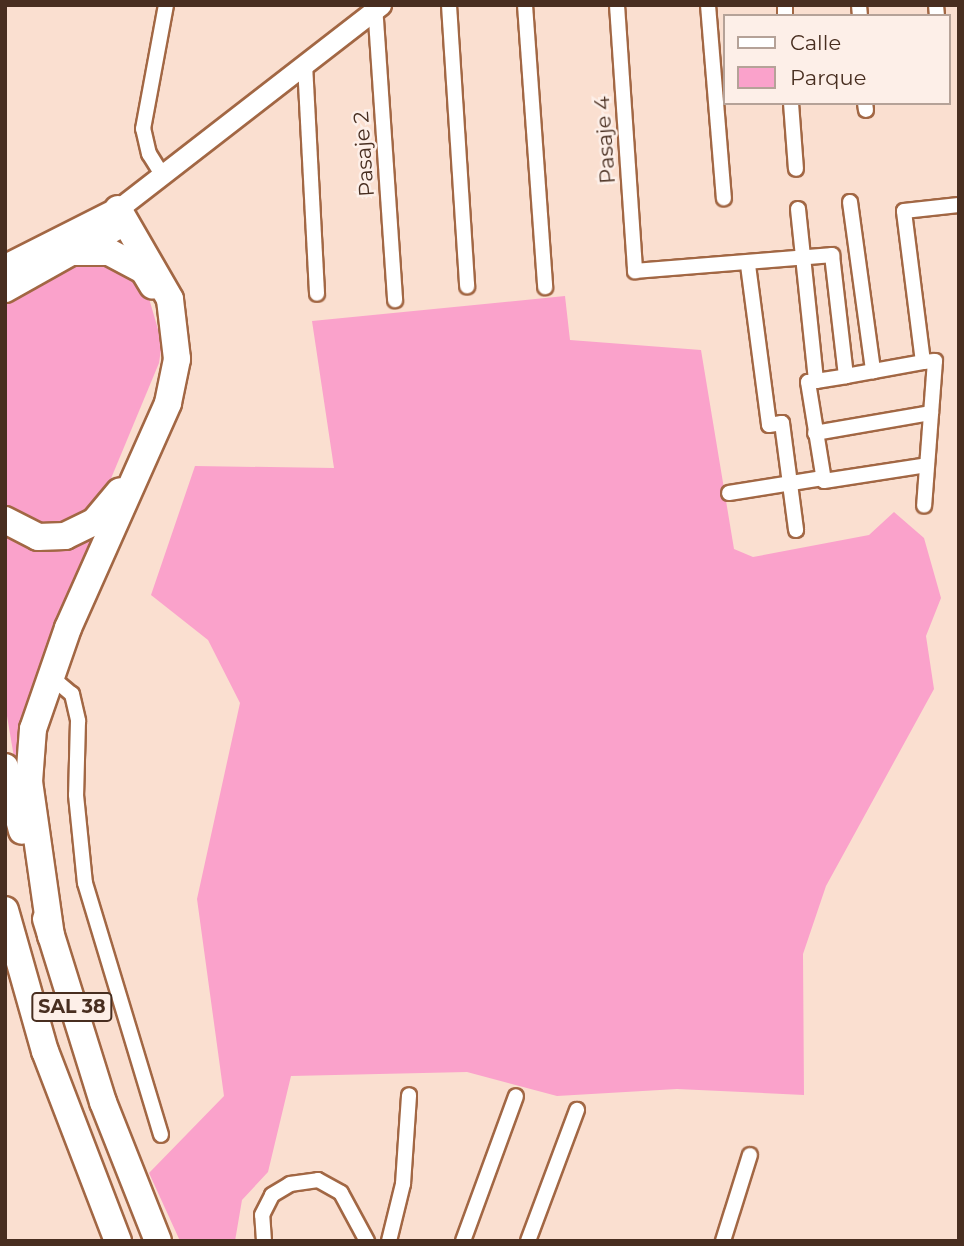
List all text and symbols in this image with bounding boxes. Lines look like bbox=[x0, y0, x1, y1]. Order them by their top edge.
legend bbox=[722, 14, 950, 105]
text: Calle bbox=[790, 30, 841, 55]
text: Parque bbox=[790, 65, 866, 90]
street label: Pasaje 4 bbox=[589, 95, 621, 185]
street label: Pasaje 2 bbox=[348, 110, 380, 198]
road number: SAL 38 bbox=[30, 992, 114, 1023]

